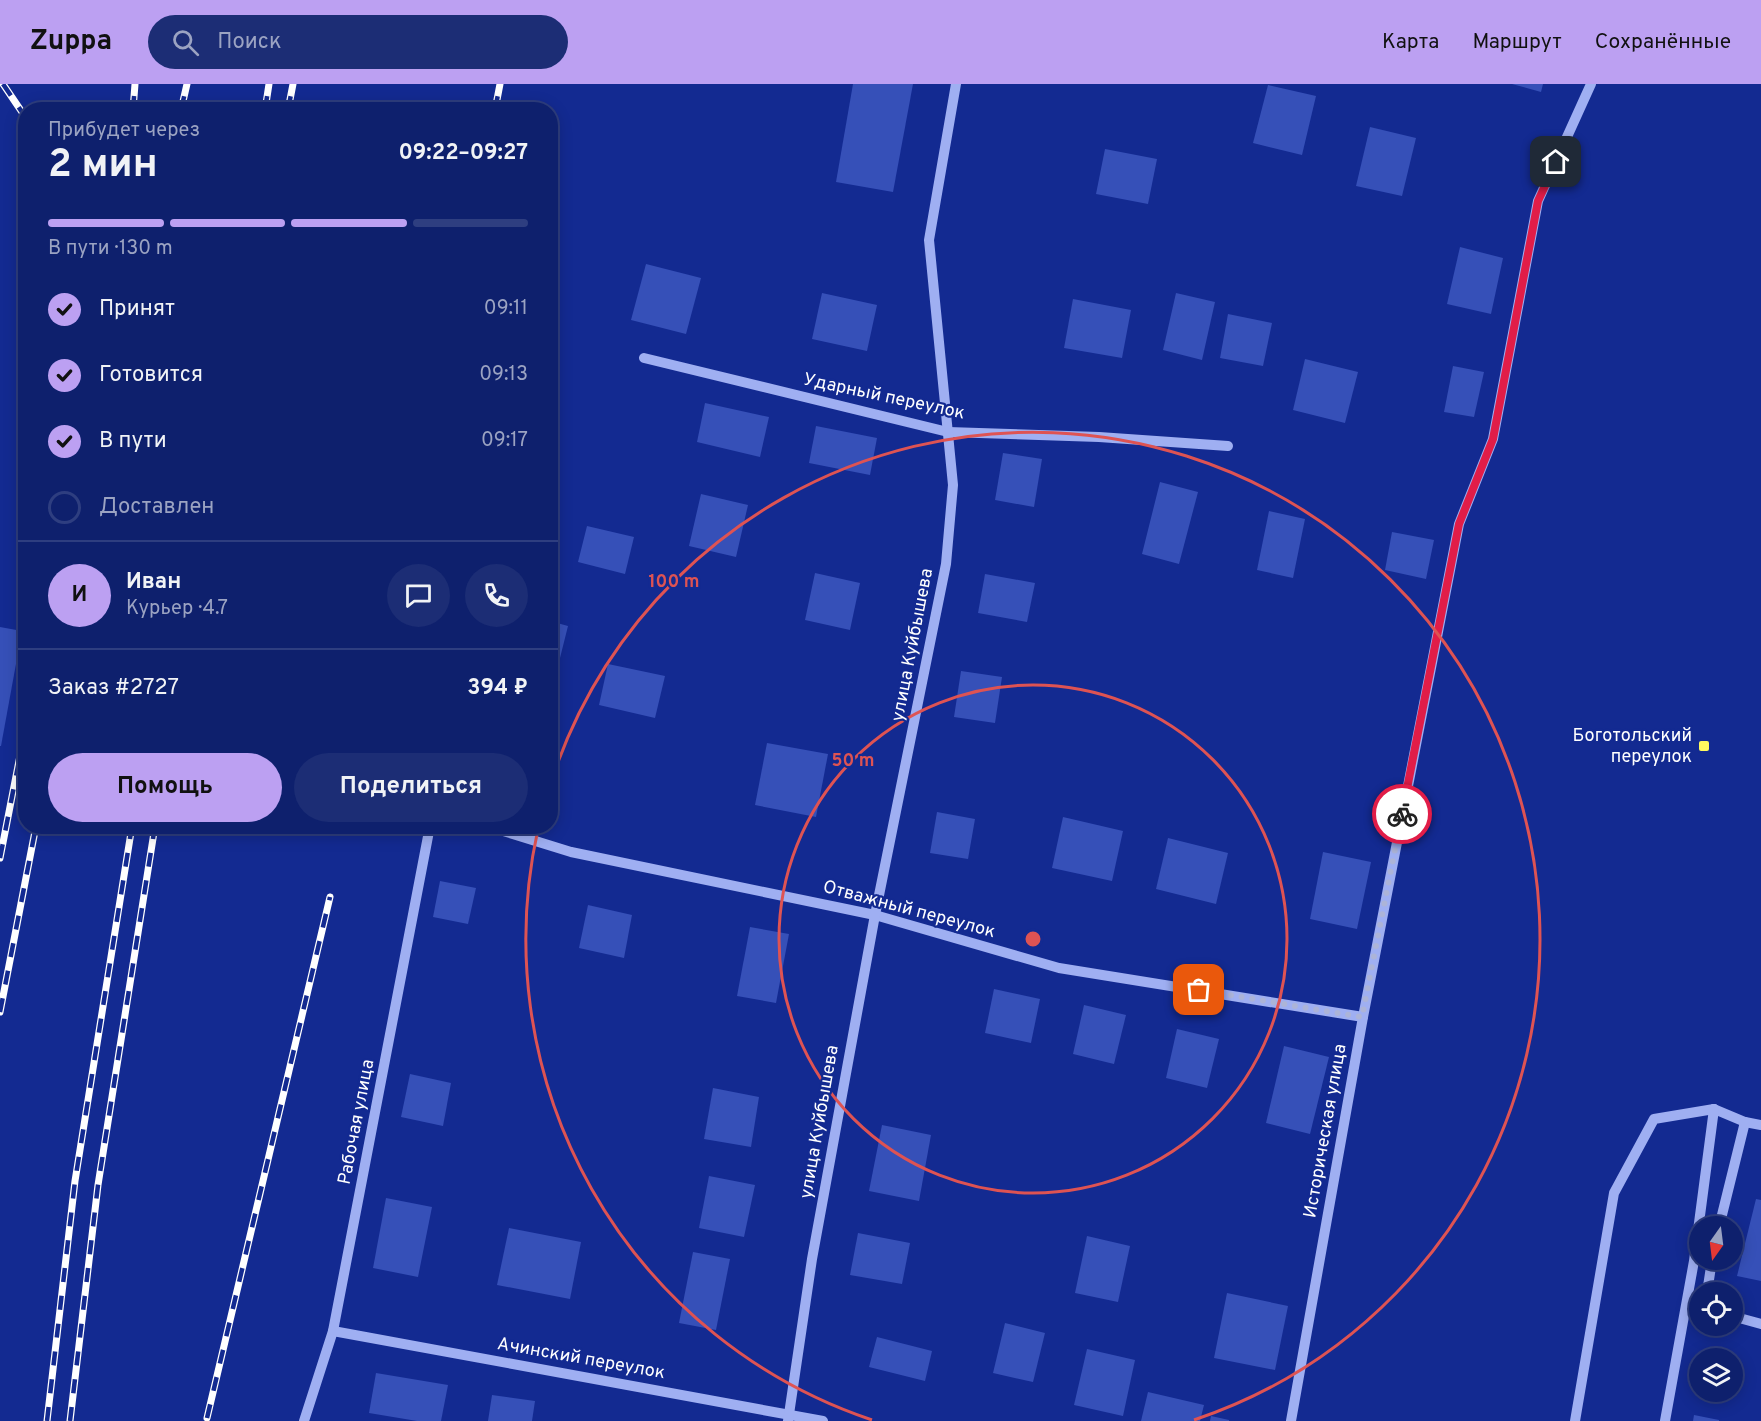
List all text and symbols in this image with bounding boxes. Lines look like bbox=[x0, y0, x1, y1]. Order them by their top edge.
search box bbox=[148, 15, 568, 69]
text: Zuppa bbox=[30, 24, 112, 60]
icon: search bbox=[169, 26, 202, 59]
text: Поиск bbox=[217, 29, 281, 56]
text: Карта bbox=[1382, 29, 1439, 56]
text: Маршрут bbox=[1472, 29, 1562, 56]
text: Сохранённые bbox=[1595, 29, 1731, 56]
text: Прибудет через bbox=[48, 118, 200, 144]
pin bbox=[1530, 136, 1581, 187]
text: 09:22–09:27 bbox=[398, 140, 528, 167]
text: 2 мин bbox=[48, 142, 158, 191]
icon: home bbox=[1539, 145, 1572, 178]
text: В пути · 130 m bbox=[48, 236, 173, 262]
icon: check bbox=[48, 293, 81, 326]
text: Принят bbox=[99, 296, 175, 323]
text: 09:11 bbox=[484, 296, 528, 322]
icon: check bbox=[48, 359, 81, 392]
text: Готовится bbox=[99, 362, 203, 389]
text: 09:13 bbox=[479, 362, 528, 388]
street label: Ударный переулок bbox=[801, 369, 967, 425]
icon: check bbox=[48, 425, 81, 458]
text: В пути bbox=[99, 428, 167, 455]
text: 09:17 bbox=[481, 428, 528, 454]
text: Доставлен bbox=[99, 494, 214, 521]
button: chat bbox=[387, 564, 450, 627]
button: phone bbox=[465, 564, 528, 627]
street label: улица Куйбышева bbox=[887, 566, 939, 724]
text: Иван bbox=[126, 569, 181, 596]
text: 100 m bbox=[648, 571, 700, 594]
text: И bbox=[72, 582, 87, 609]
text: Курьер · 4.7 bbox=[126, 596, 228, 622]
text: Заказ #2727 bbox=[48, 675, 179, 702]
text: 394 ₽ bbox=[467, 675, 528, 702]
place label: Боготольский переулок bbox=[1573, 725, 1692, 769]
marker: Боготольский переулок bbox=[1697, 739, 1711, 753]
text: 50 m bbox=[831, 750, 875, 773]
button: Помощь bbox=[48, 753, 282, 822]
button: Поделиться bbox=[294, 753, 528, 822]
courier bbox=[1372, 784, 1432, 844]
icon: bike bbox=[1386, 798, 1419, 831]
street label: Отважный переулок bbox=[820, 876, 998, 944]
centre of rings bbox=[1023, 929, 1043, 949]
pin bbox=[1173, 964, 1224, 1015]
icon: bag bbox=[1182, 973, 1215, 1006]
street label: Историческая улица bbox=[1299, 1042, 1353, 1220]
street label: улица Куйбышева bbox=[795, 1043, 845, 1201]
street label: Рабочая улица bbox=[334, 1057, 380, 1187]
north arrow bbox=[1689, 1216, 1743, 1270]
map controls bbox=[1689, 1216, 1743, 1402]
button: locate bbox=[1689, 1282, 1743, 1336]
street label: Ачинский переулок bbox=[495, 1333, 667, 1385]
button: layers bbox=[1689, 1348, 1743, 1402]

